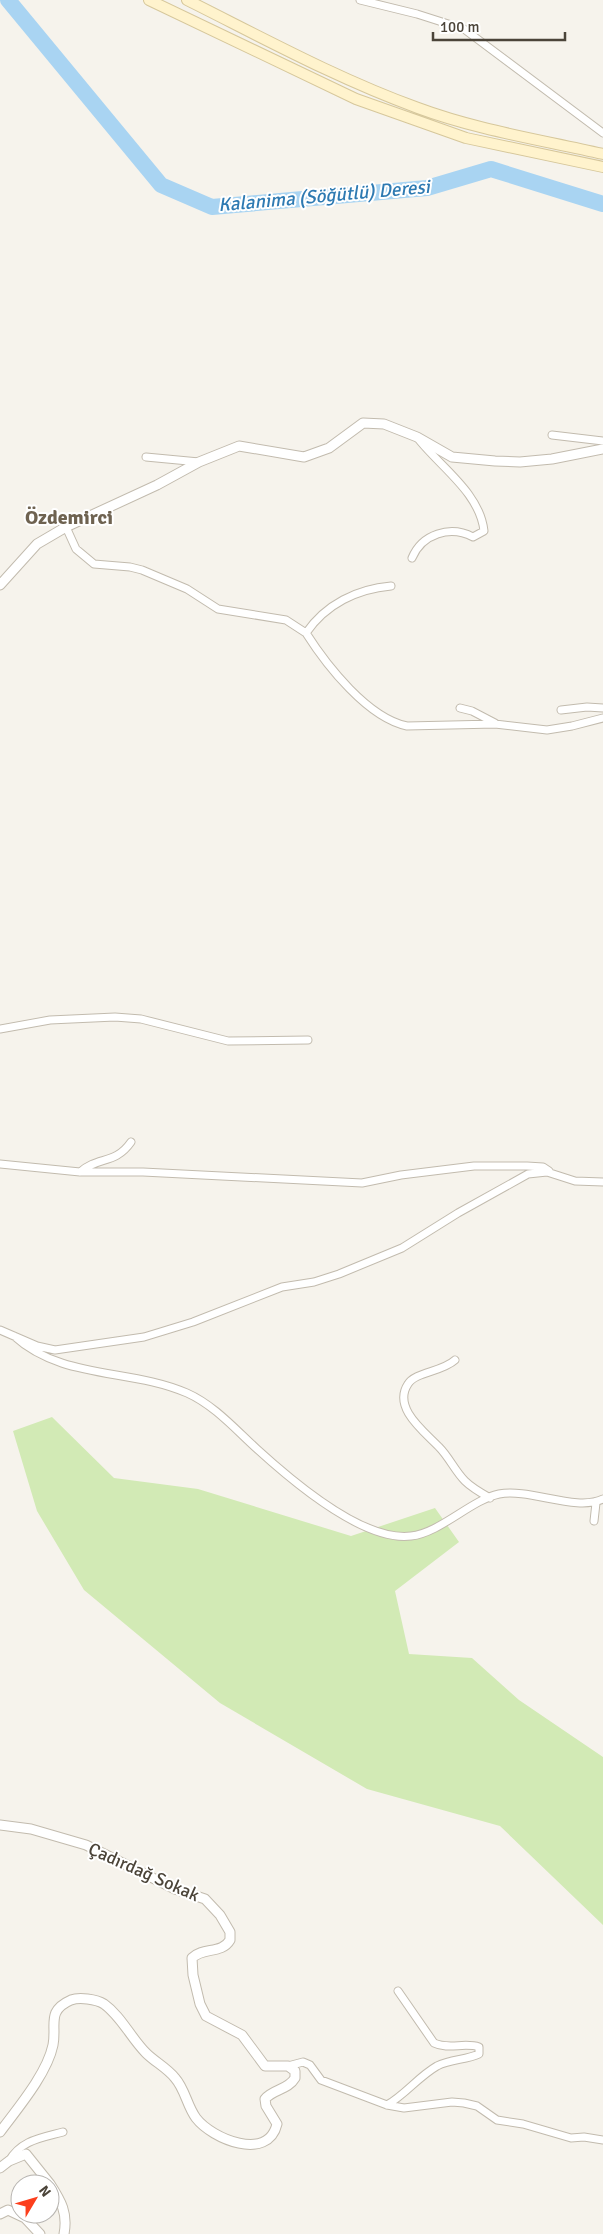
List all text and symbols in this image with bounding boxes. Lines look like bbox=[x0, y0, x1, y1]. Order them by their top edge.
scale bar bbox=[433, 10, 566, 42]
text: 100 m bbox=[440, 18, 480, 36]
water label: Kalanima (Söğütlü) Deresi bbox=[217, 175, 433, 217]
district label: Özdemirci bbox=[25, 505, 113, 530]
street label: Çadırdağ Sokak bbox=[85, 1838, 203, 1906]
north arrow bbox=[10, 2174, 60, 2224]
text: N bbox=[35, 2182, 55, 2200]

